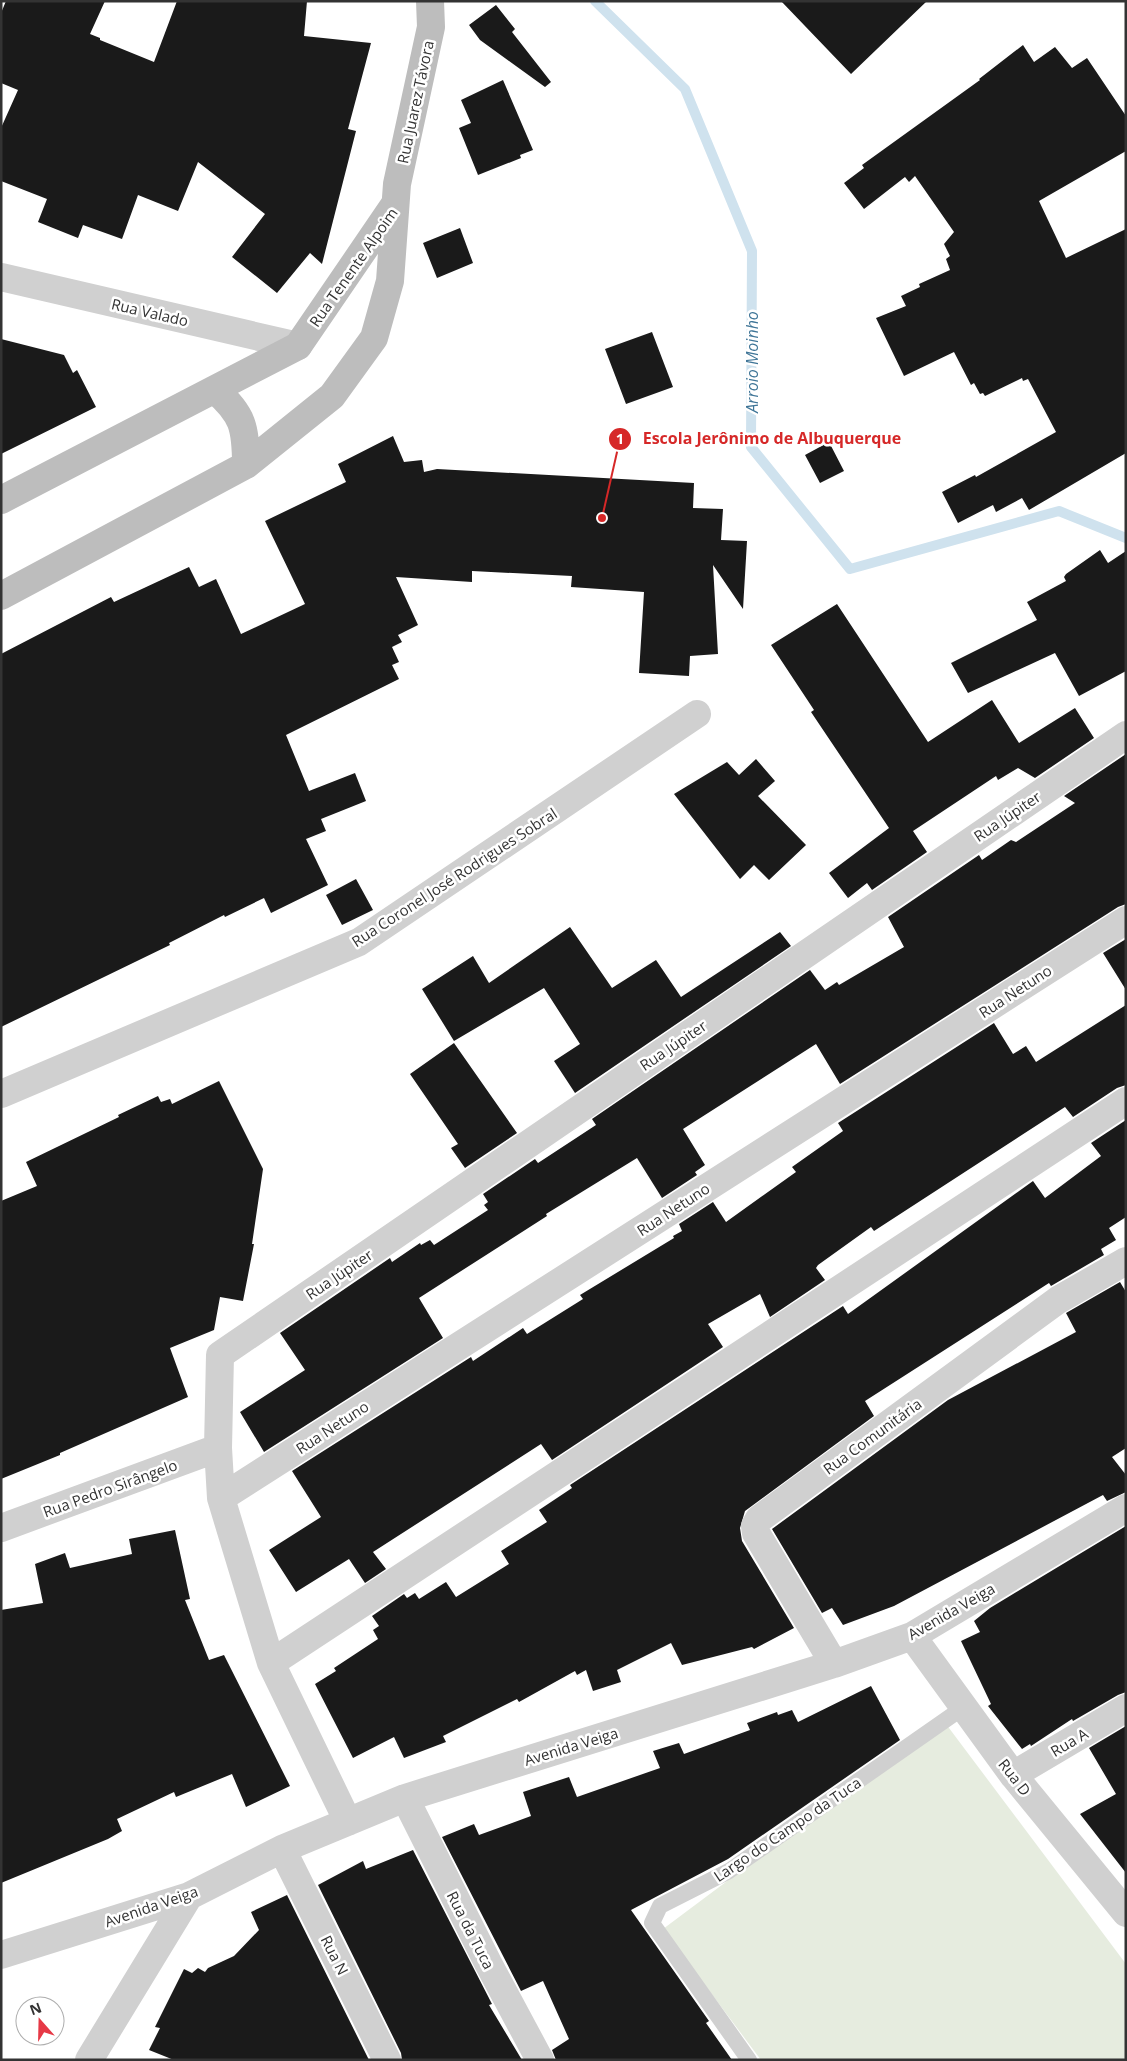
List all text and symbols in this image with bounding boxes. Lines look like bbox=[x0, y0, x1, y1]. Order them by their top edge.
street label: Rua Juarez Távora bbox=[392, 39, 438, 165]
street label: Rua Tenente Alpoim bbox=[304, 204, 402, 330]
street label: Rua Valado bbox=[110, 293, 190, 331]
water label: Arroio Moinho bbox=[741, 311, 763, 414]
callout: Escola Jerônimo de Albuquerque bbox=[608, 423, 912, 454]
text: Escola Jerônimo de Albuquerque bbox=[643, 427, 901, 449]
text: 1 bbox=[616, 428, 624, 448]
street label: Rua Júpiter bbox=[970, 786, 1044, 846]
street label: Rua Coronel José Rodrigues Sobral bbox=[347, 803, 561, 951]
street label: Rua Netuno bbox=[975, 960, 1055, 1022]
street label: Rua Júpiter bbox=[636, 1015, 710, 1075]
street label: Rua Netuno bbox=[633, 1178, 713, 1240]
street label: Rua Júpiter bbox=[302, 1244, 376, 1304]
street label: Rua Comunitária bbox=[819, 1393, 925, 1479]
street label: Rua Netuno bbox=[292, 1396, 372, 1458]
street label: Rua Pedro Sirângelo bbox=[40, 1454, 180, 1522]
street label: Avenida Veiga bbox=[904, 1578, 998, 1644]
street label: Avenida Veiga bbox=[521, 1722, 621, 1770]
street label: Rua A bbox=[1047, 1723, 1092, 1761]
street label: Rua D bbox=[994, 1754, 1036, 1800]
street label: Largo do Campo da Tuca bbox=[709, 1772, 865, 1886]
street label: Avenida Veiga bbox=[102, 1881, 200, 1931]
street label: Rua da Tuca bbox=[443, 1888, 499, 1972]
street label: Rua N bbox=[317, 1932, 353, 1978]
north arrow bbox=[15, 1996, 65, 2046]
text: N bbox=[27, 1997, 44, 2019]

